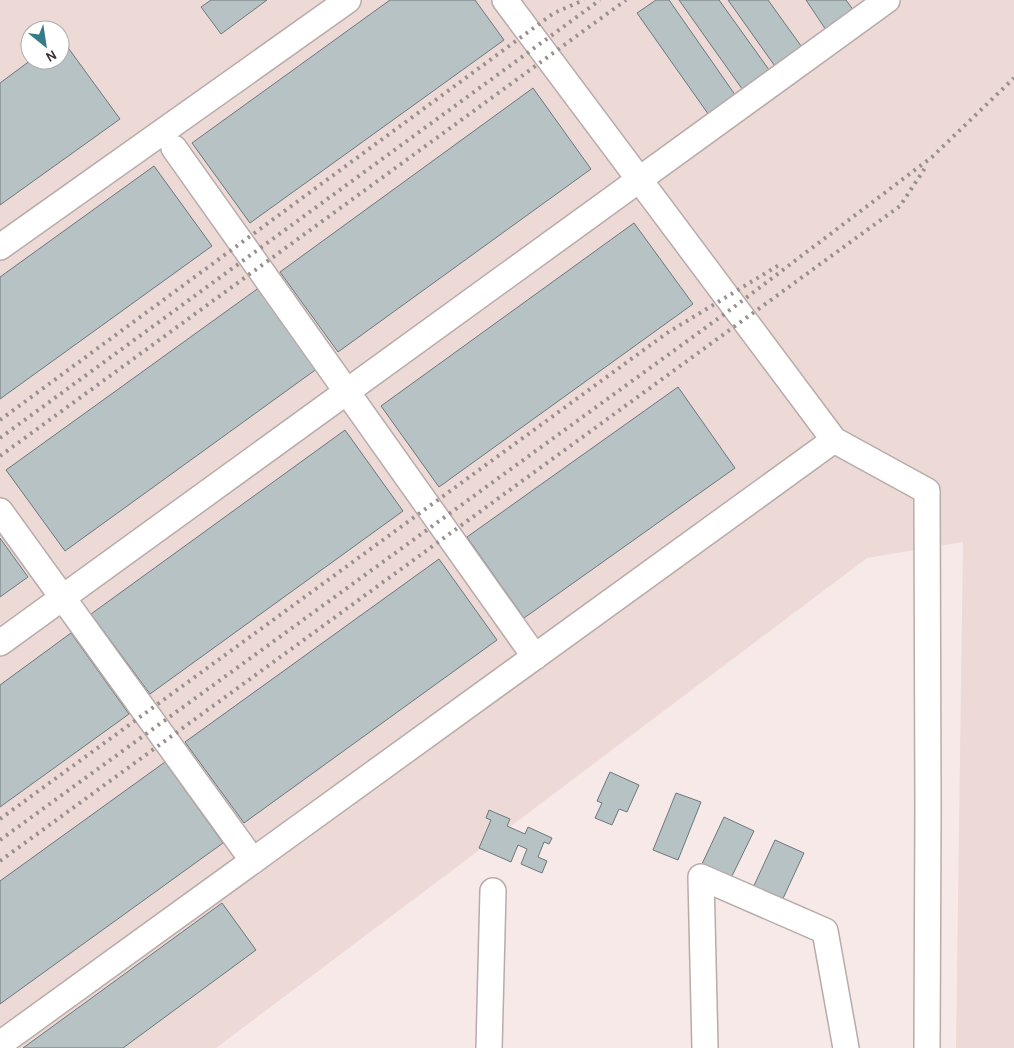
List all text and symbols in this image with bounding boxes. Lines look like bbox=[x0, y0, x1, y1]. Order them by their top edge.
north arrow bbox=[20, 20, 70, 70]
text: N bbox=[43, 46, 60, 66]

